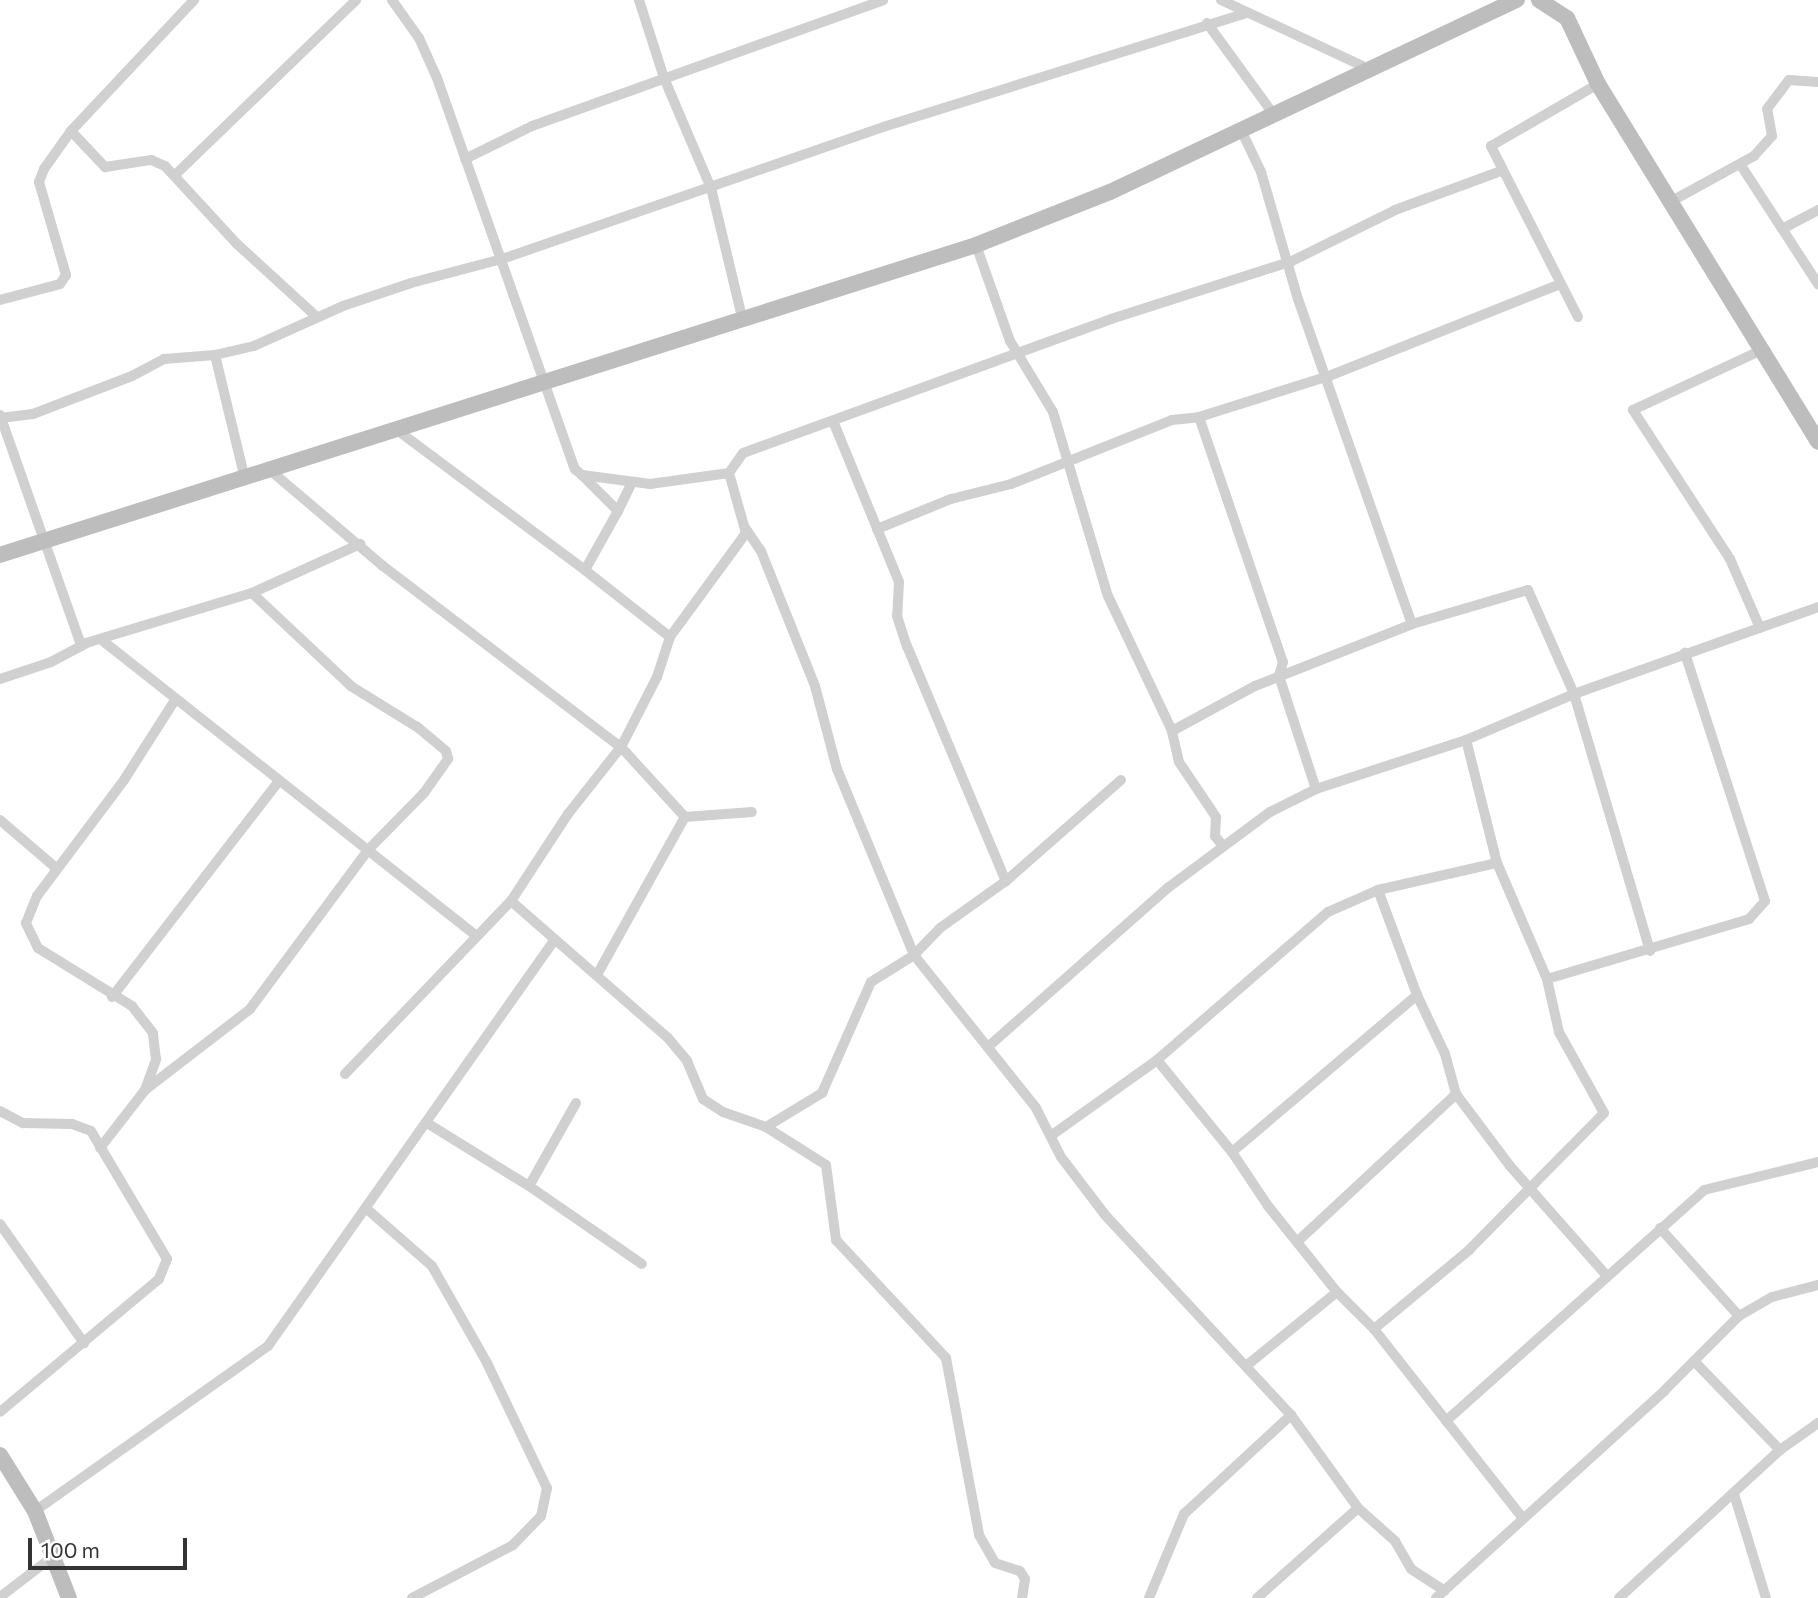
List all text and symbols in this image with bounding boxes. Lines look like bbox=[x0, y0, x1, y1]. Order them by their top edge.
scale bar bbox=[32, 1524, 191, 1568]
text: 100 m bbox=[41, 1537, 100, 1562]

